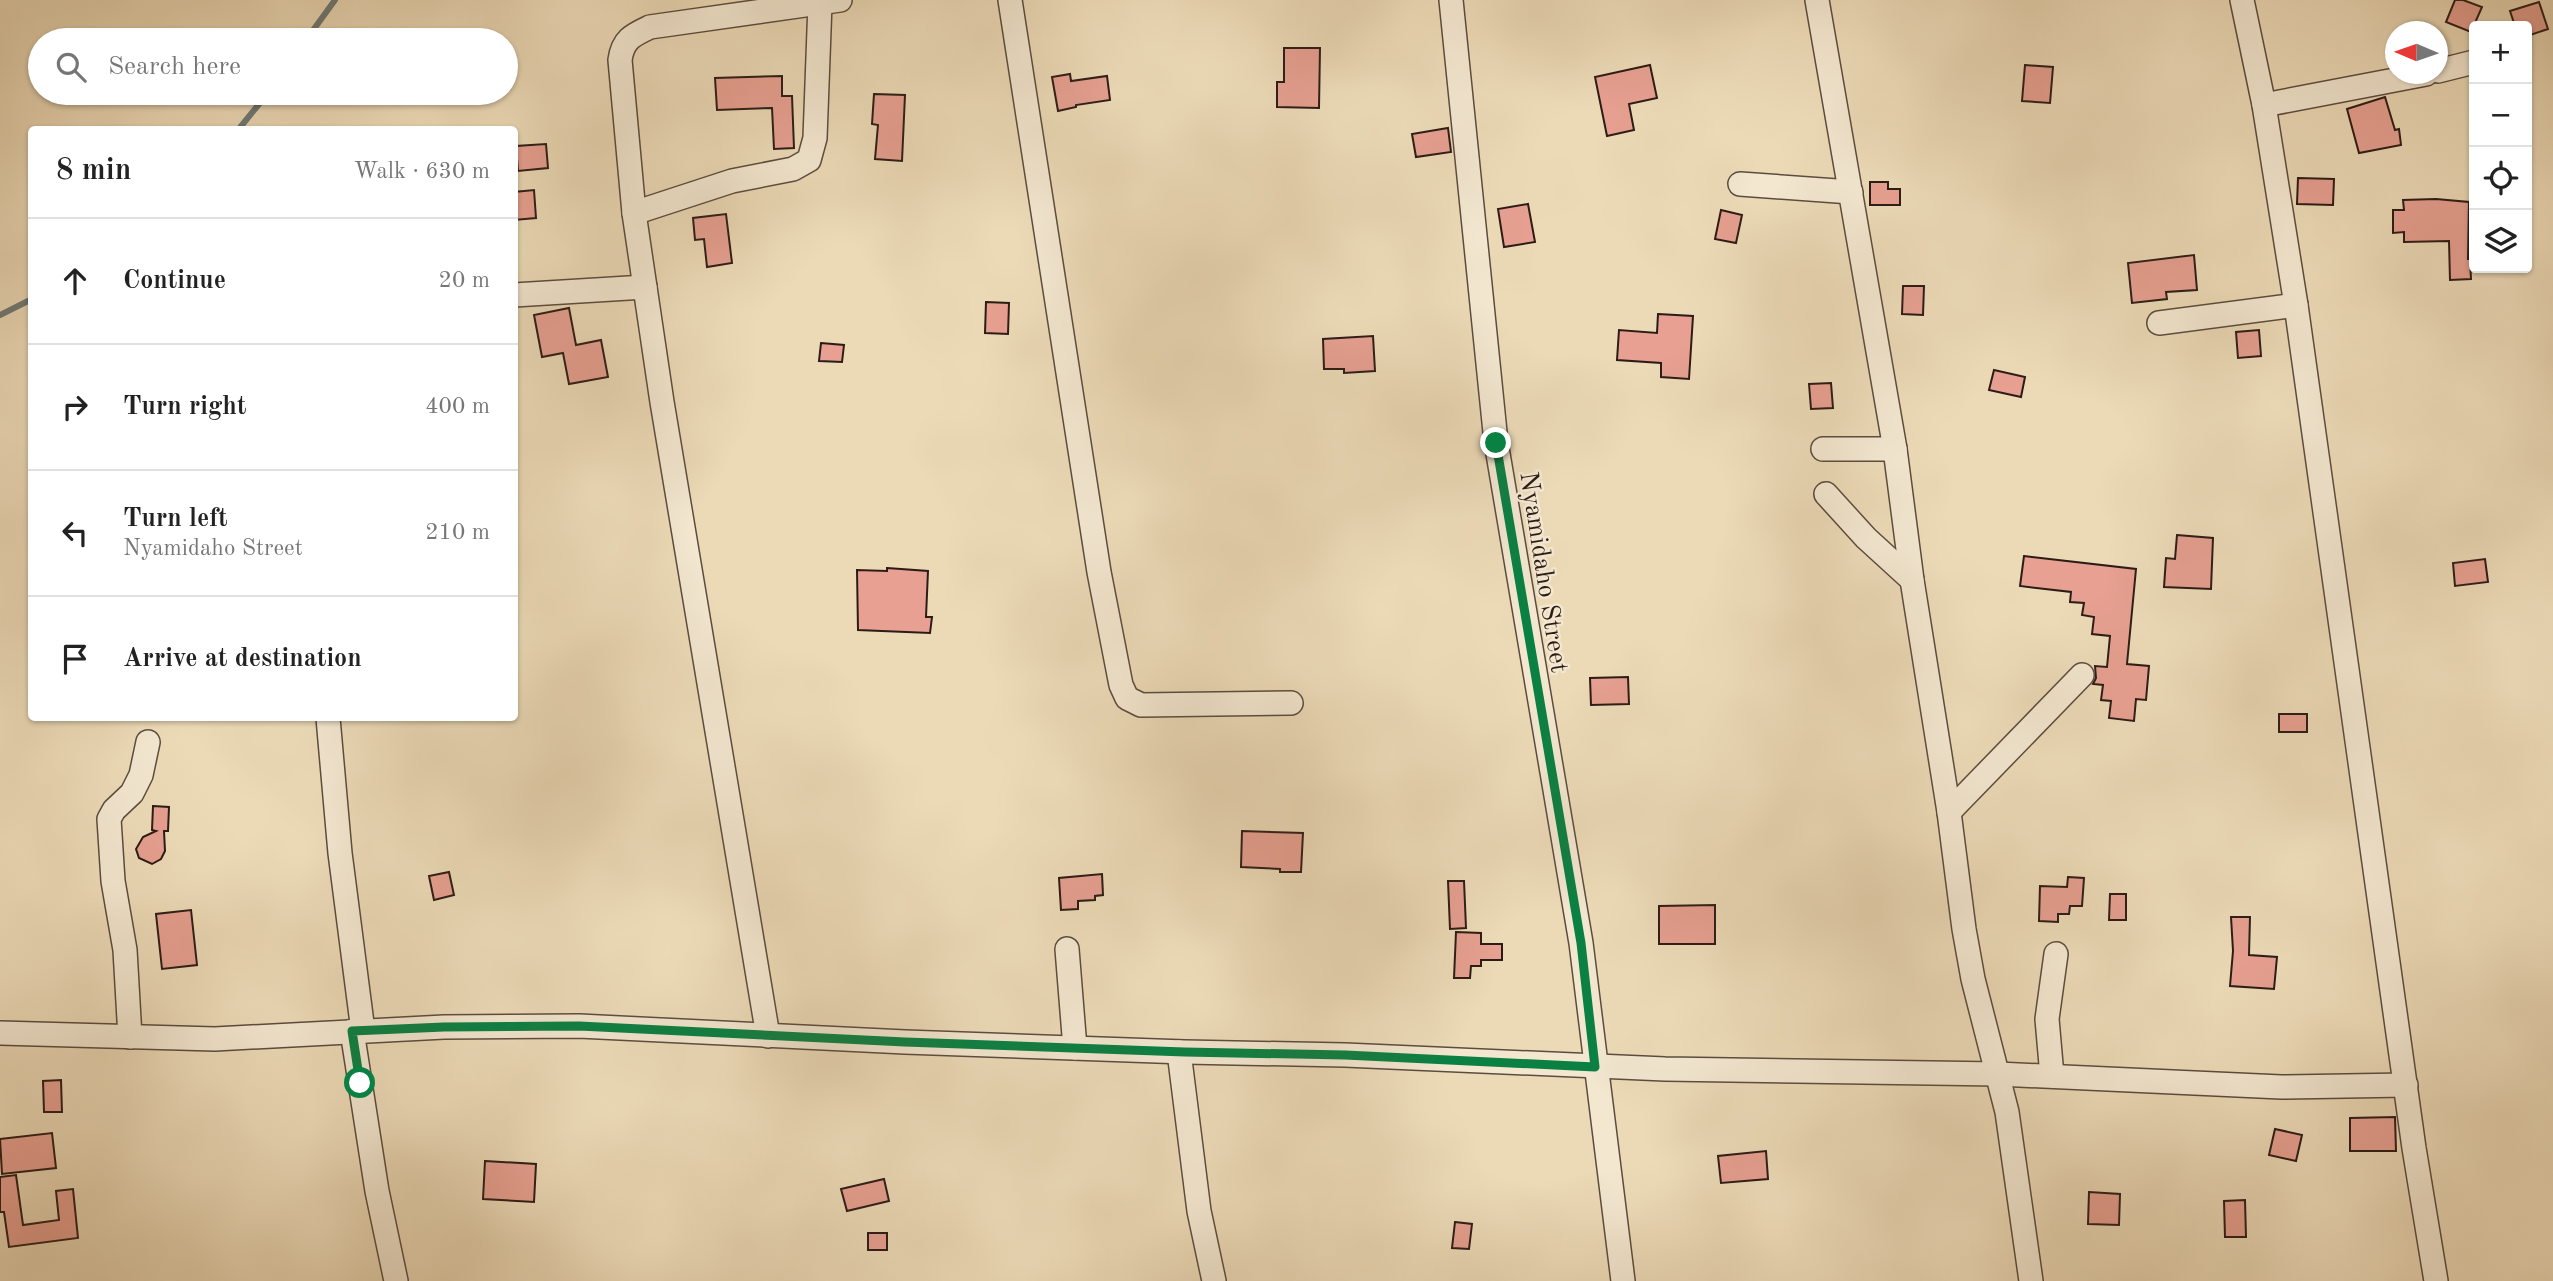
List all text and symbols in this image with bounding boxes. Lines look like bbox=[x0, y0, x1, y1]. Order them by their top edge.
north arrow bbox=[2385, 21, 2448, 84]
map controls bbox=[2469, 21, 2532, 273]
button: + bbox=[2469, 21, 2532, 84]
search box bbox=[28, 28, 518, 105]
icon: search bbox=[52, 48, 90, 86]
text: Search here bbox=[108, 54, 241, 80]
button: − bbox=[2469, 84, 2532, 147]
button: locate bbox=[2469, 147, 2532, 210]
text: 8 min bbox=[56, 156, 131, 186]
text: Walk · 630 m bbox=[354, 160, 490, 183]
button: layers bbox=[2469, 210, 2532, 273]
icon: ahead bbox=[56, 262, 94, 300]
text: Continue bbox=[123, 268, 226, 294]
text: 20 m bbox=[439, 269, 490, 292]
icon: right bbox=[56, 388, 94, 426]
text: Turn right bbox=[123, 394, 246, 420]
text: 400 m bbox=[425, 395, 490, 418]
route end bbox=[1480, 427, 1511, 458]
street label: Nyamidaho Street bbox=[1514, 470, 1572, 675]
text: Turn left bbox=[123, 506, 228, 532]
icon: left bbox=[56, 514, 94, 552]
text: 210 m bbox=[425, 521, 490, 544]
text: Nyamidaho Street bbox=[123, 537, 303, 560]
icon: arrive bbox=[56, 640, 94, 678]
text: Arrive at destination bbox=[123, 646, 362, 672]
route start bbox=[344, 1067, 375, 1098]

